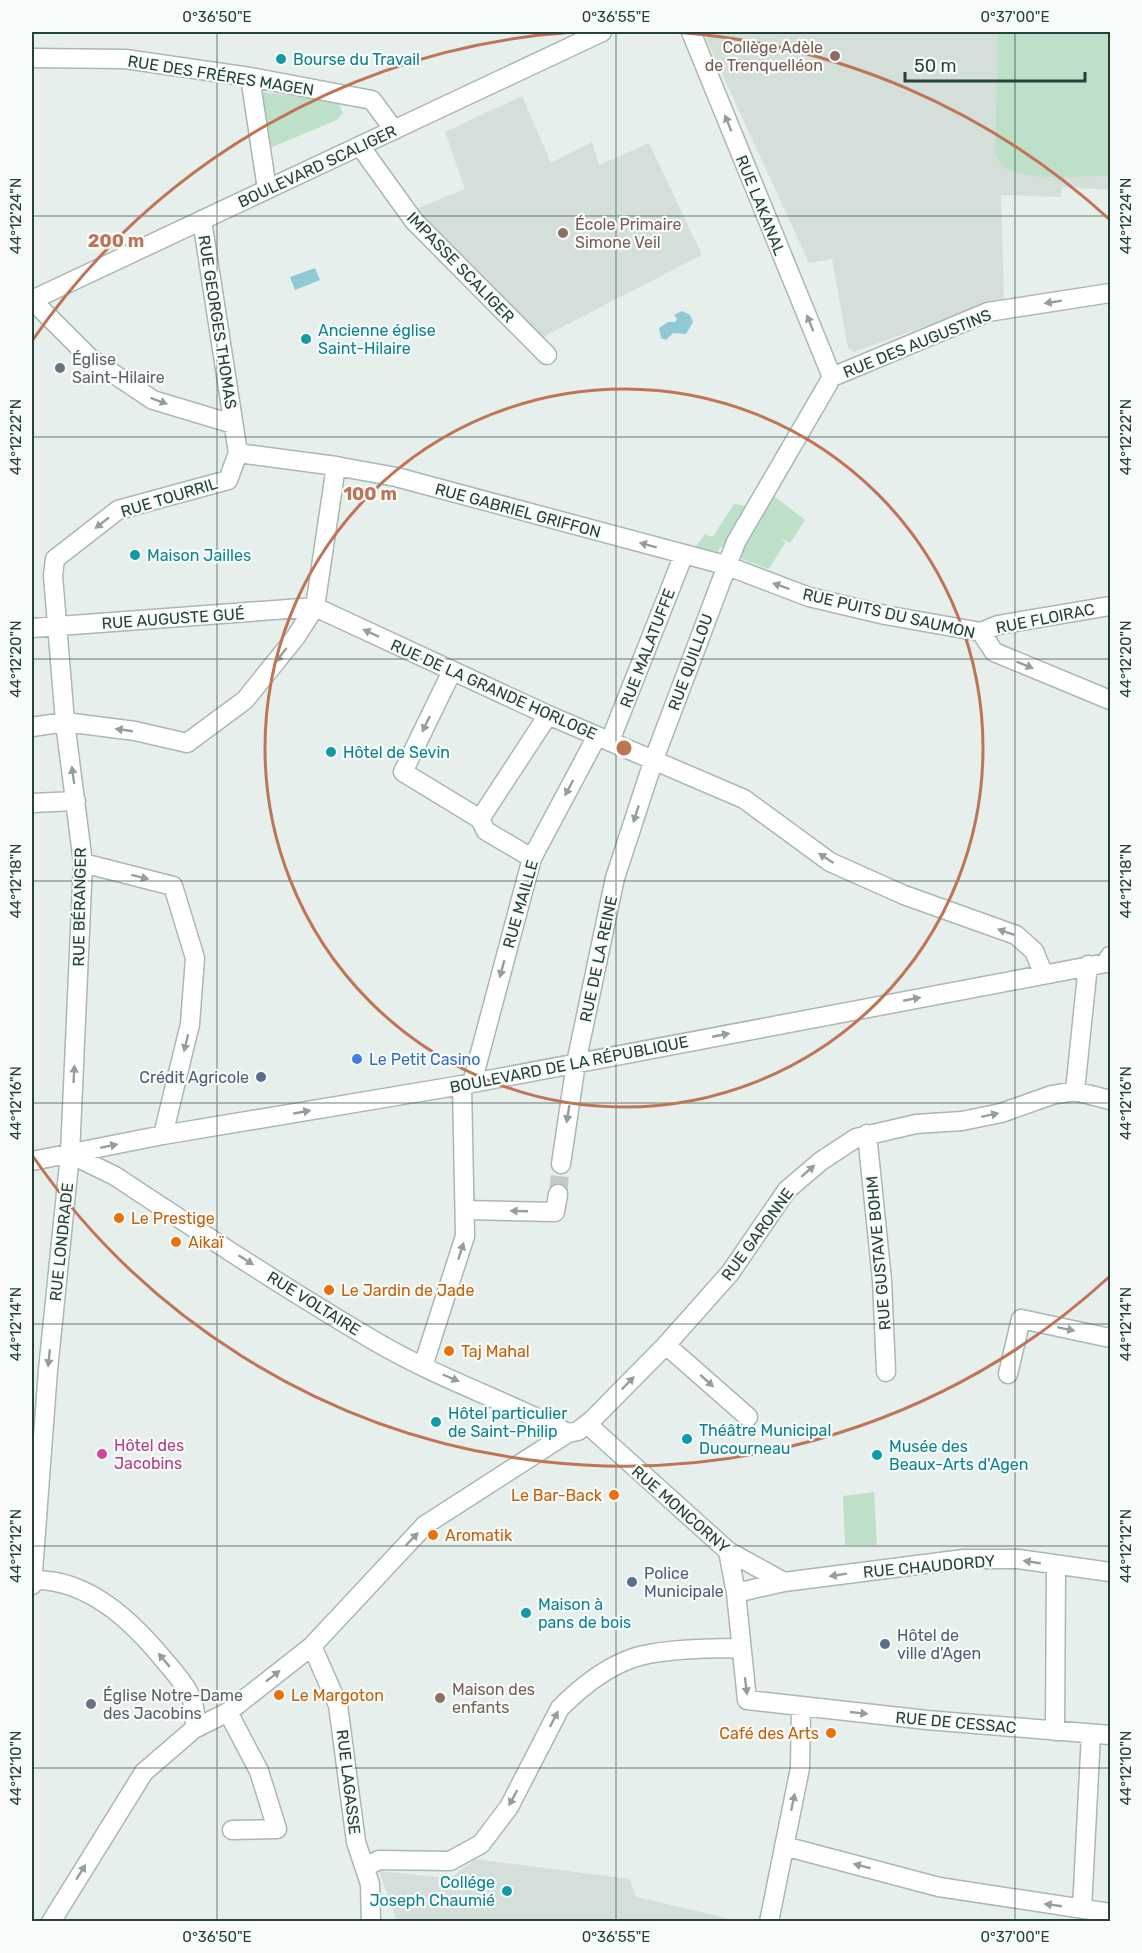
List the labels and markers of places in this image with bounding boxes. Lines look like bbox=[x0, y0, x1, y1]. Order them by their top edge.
place label: Collège Adèle de Trenquelléon bbox=[705, 38, 823, 75]
marker: Collège Adèle de Trenquelléon bbox=[828, 49, 842, 63]
place label: Bourse du Travail bbox=[293, 50, 420, 69]
marker: Bourse du Travail bbox=[274, 52, 288, 66]
place label: École Primaire Simone Veil bbox=[575, 215, 681, 252]
marker: École Primaire Simone Veil bbox=[556, 226, 570, 240]
place label: Ancienne église Saint-Hilaire bbox=[318, 321, 436, 358]
marker: Ancienne église Saint-Hilaire bbox=[299, 332, 313, 346]
place label: Église Saint-Hilaire bbox=[72, 350, 165, 387]
marker: Église Saint-Hilaire bbox=[53, 361, 67, 375]
place label: Maison Jailles bbox=[147, 546, 251, 565]
marker: Maison Jailles bbox=[128, 548, 142, 562]
centre of rings bbox=[614, 738, 634, 758]
place label: Hôtel de Sevin bbox=[343, 743, 450, 762]
marker: Hôtel de Sevin bbox=[324, 745, 338, 759]
place label: Le Petit Casino bbox=[369, 1050, 481, 1069]
marker: Le Petit Casino bbox=[350, 1052, 364, 1066]
place label: Crédit Agricole bbox=[139, 1068, 249, 1087]
marker: Crédit Agricole bbox=[254, 1070, 268, 1084]
place label: Le Prestige bbox=[131, 1209, 215, 1228]
marker: Le Prestige bbox=[112, 1211, 126, 1225]
place label: Aikaï bbox=[188, 1233, 225, 1252]
marker: Aikaï bbox=[169, 1235, 183, 1249]
place label: Le Jardin de Jade bbox=[341, 1281, 474, 1300]
marker: Le Jardin de Jade bbox=[322, 1283, 336, 1297]
place label: Taj Mahal bbox=[461, 1342, 530, 1361]
marker: Taj Mahal bbox=[442, 1344, 456, 1358]
place label: Hôtel particulier de Saint-Philip bbox=[448, 1404, 567, 1441]
marker: Hôtel particulier de Saint-Philip bbox=[429, 1415, 443, 1429]
place label: Théâtre Municipal Ducourneau bbox=[699, 1421, 831, 1458]
marker: Théâtre Municipal Ducourneau bbox=[680, 1432, 694, 1446]
place label: Hôtel des Jacobins bbox=[114, 1436, 184, 1473]
place label: Musée des Beaux-Arts d'Agen bbox=[889, 1437, 1029, 1474]
marker: Hôtel des Jacobins bbox=[95, 1447, 109, 1461]
marker: Musée des Beaux-Arts d'Agen bbox=[870, 1448, 884, 1462]
place label: Le Bar-Back bbox=[511, 1486, 603, 1505]
marker: Le Bar-Back bbox=[607, 1488, 621, 1502]
place label: Aromatik bbox=[445, 1526, 513, 1545]
marker: Aromatik bbox=[426, 1528, 440, 1542]
place label: Police Municipale bbox=[644, 1564, 724, 1601]
marker: Police Municipale bbox=[625, 1575, 639, 1589]
place label: Maison à pans de bois bbox=[538, 1595, 631, 1632]
marker: Maison à pans de bois bbox=[519, 1606, 533, 1620]
place label: Hôtel de ville d'Agen bbox=[897, 1626, 981, 1663]
marker: Hôtel de ville d'Agen bbox=[878, 1637, 892, 1651]
place label: Maison des enfants bbox=[452, 1680, 535, 1717]
place label: Église Notre-Dame des Jacobins bbox=[103, 1686, 243, 1723]
place label: Le Margoton bbox=[291, 1686, 384, 1705]
marker: Le Margoton bbox=[272, 1688, 286, 1702]
marker: Maison des enfants bbox=[433, 1691, 447, 1705]
marker: Église Notre-Dame des Jacobins bbox=[84, 1697, 98, 1711]
place label: Café des Arts bbox=[719, 1724, 819, 1743]
marker: Café des Arts bbox=[824, 1726, 838, 1740]
place label: Collége Joseph Chaumié bbox=[369, 1873, 495, 1910]
marker: Collége Joseph Chaumié bbox=[500, 1884, 514, 1898]

